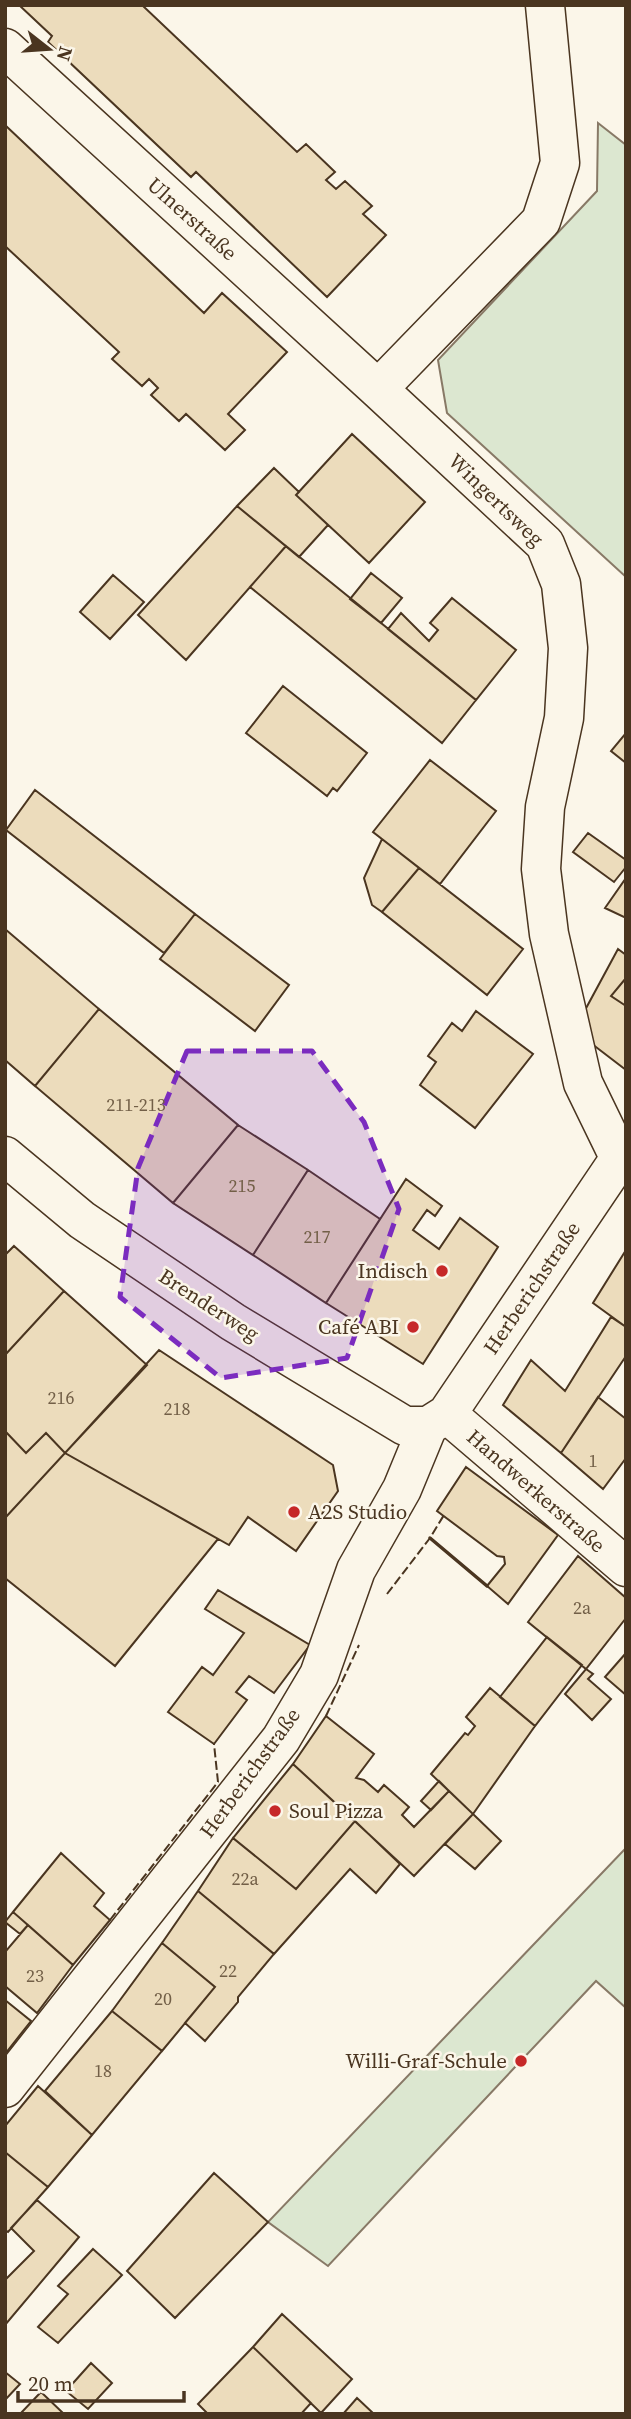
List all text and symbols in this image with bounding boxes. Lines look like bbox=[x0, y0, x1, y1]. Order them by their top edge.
north arrow bbox=[14, 14, 84, 84]
text: N bbox=[51, 44, 80, 65]
street label: Ulnerstraße bbox=[141, 170, 244, 267]
street label: Wingertsweg bbox=[442, 447, 551, 553]
house number: 211-213 bbox=[106, 1092, 166, 1117]
house number: 215 bbox=[229, 1173, 256, 1198]
street label: Herberichstraße bbox=[476, 1216, 587, 1360]
house number: 217 bbox=[304, 1224, 331, 1249]
place label: Indisch bbox=[358, 1256, 428, 1285]
street label: Brenderweg bbox=[153, 1261, 265, 1348]
marker: Indisch bbox=[434, 1263, 450, 1279]
place label: Café ABI bbox=[318, 1312, 399, 1341]
marker: Café ABI bbox=[405, 1319, 421, 1335]
house number: 216 bbox=[48, 1385, 75, 1410]
house number: 218 bbox=[164, 1396, 191, 1421]
street label: Handwerkerstraße bbox=[461, 1422, 612, 1559]
house number: 1 bbox=[589, 1448, 598, 1473]
place label: A2S Studio bbox=[308, 1497, 407, 1526]
marker: A2S Studio bbox=[286, 1504, 302, 1520]
house number: 2a bbox=[573, 1595, 592, 1620]
street label: Herberichstraße bbox=[192, 1702, 307, 1844]
place label: Soul Pizza bbox=[289, 1796, 383, 1825]
marker: Soul Pizza bbox=[267, 1803, 283, 1819]
house number: 22a bbox=[231, 1866, 259, 1891]
house number: 22 bbox=[219, 1958, 237, 1983]
house number: 23 bbox=[26, 1963, 44, 1988]
house number: 20 bbox=[154, 1986, 172, 2011]
place label: Willi-Graf-Schule bbox=[345, 2046, 507, 2075]
marker: Willi-Graf-Schule bbox=[513, 2053, 529, 2069]
house number: 18 bbox=[94, 2058, 112, 2083]
scale bar bbox=[18, 2360, 184, 2404]
text: 20 m bbox=[28, 2369, 73, 2398]

